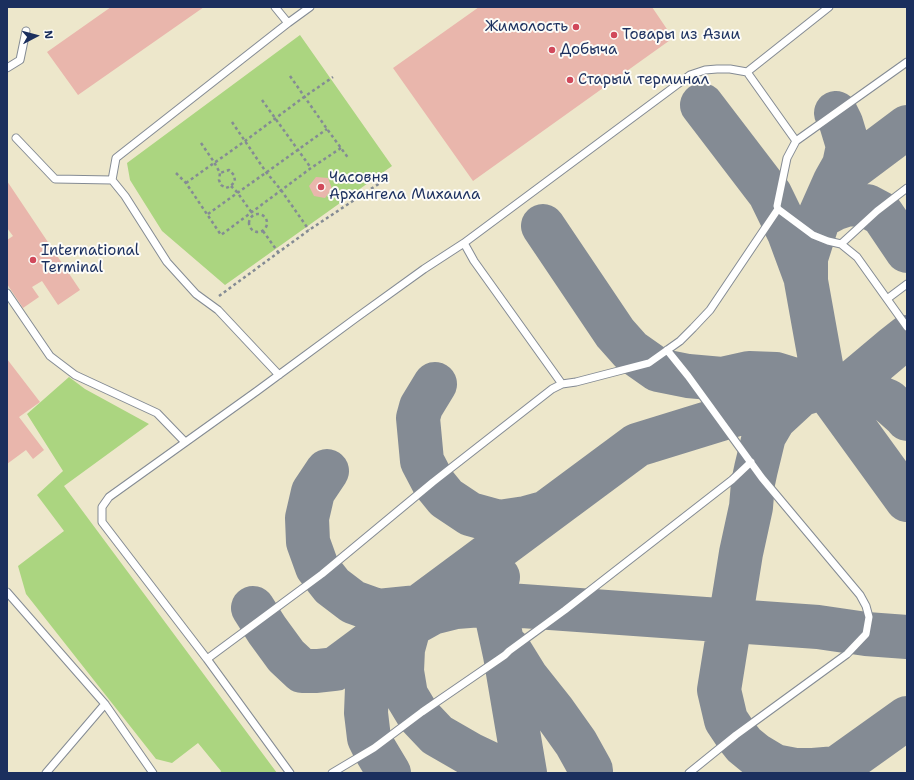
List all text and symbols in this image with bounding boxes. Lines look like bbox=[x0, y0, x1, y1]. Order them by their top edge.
north arrow bbox=[16, 16, 56, 56]
place label: Жимолость bbox=[485, 18, 568, 36]
marker: Жимолость bbox=[571, 22, 581, 32]
place label: Товары из Азии bbox=[622, 26, 740, 44]
text: N bbox=[41, 30, 56, 40]
marker: Товары из Азии bbox=[609, 30, 619, 40]
place label: Добыча bbox=[560, 41, 617, 59]
marker: Добыча bbox=[547, 45, 557, 55]
place label: Старый терминал bbox=[578, 71, 709, 89]
marker: Старый терминал bbox=[565, 75, 575, 85]
place label: Часовня Архангела Михаила bbox=[329, 169, 480, 204]
marker: Часовня Архангела Михаила bbox=[316, 182, 326, 192]
place label: International Terminal bbox=[41, 242, 139, 277]
marker: International Terminal bbox=[28, 255, 38, 265]

